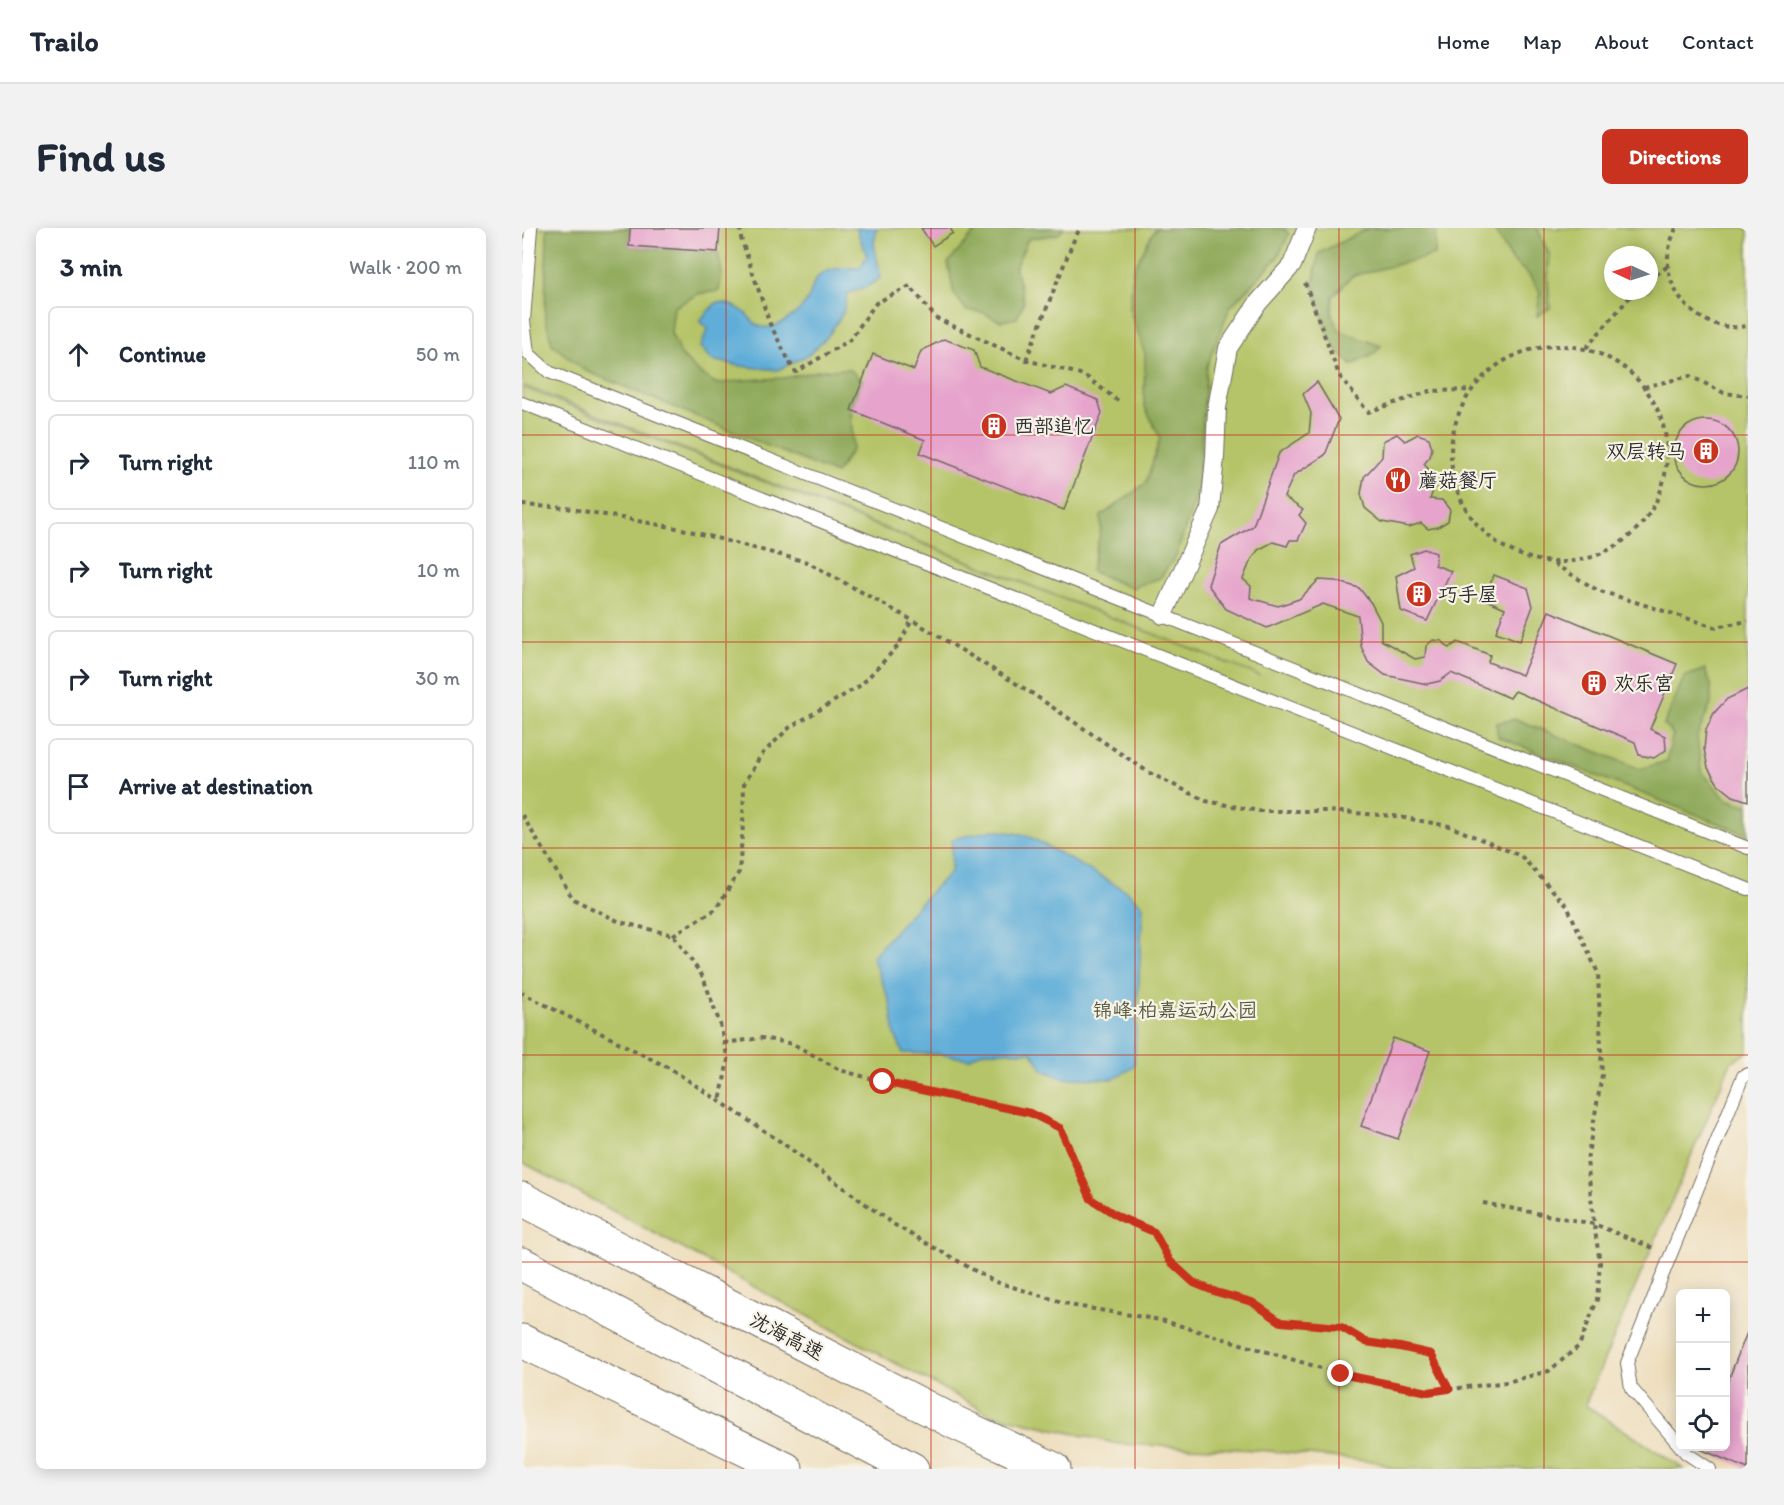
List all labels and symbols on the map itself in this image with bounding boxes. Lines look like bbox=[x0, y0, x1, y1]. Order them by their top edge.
north arrow bbox=[1604, 246, 1658, 300]
building icon: 西部追忆 bbox=[979, 411, 1009, 441]
place label: 西部追忆 bbox=[1014, 414, 1094, 438]
building icon: 双层转马 bbox=[1691, 436, 1721, 466]
place label: 双层转马 bbox=[1606, 439, 1686, 463]
restaurant icon: 蘑菇餐厅 bbox=[1383, 465, 1413, 495]
place label: 蘑菇餐厅 bbox=[1418, 468, 1498, 492]
building icon: 巧手屋 bbox=[1404, 579, 1434, 609]
place label: 巧手屋 bbox=[1438, 582, 1498, 606]
building icon: 欢乐宫 bbox=[1579, 668, 1609, 698]
place label: 欢乐宫 bbox=[1614, 671, 1674, 695]
park label: 锦峰·柏嘉运动公园 bbox=[1093, 998, 1257, 1022]
route start bbox=[869, 1068, 895, 1094]
street label: 沈海高速 bbox=[746, 1307, 828, 1365]
route end bbox=[1327, 1360, 1353, 1386]

